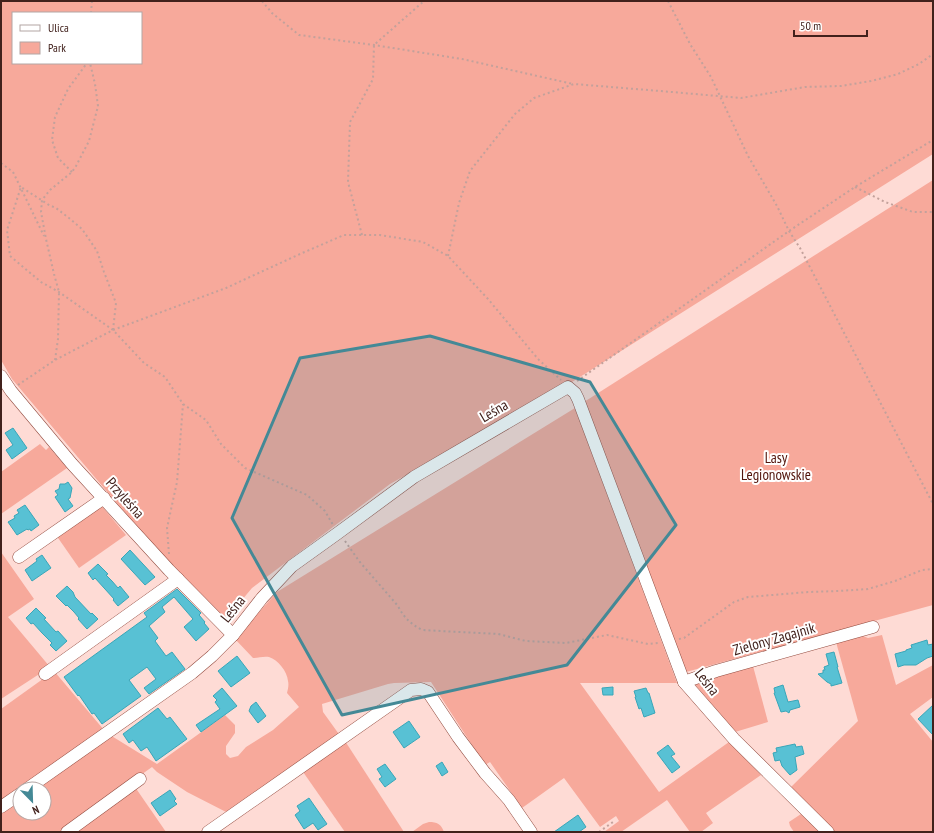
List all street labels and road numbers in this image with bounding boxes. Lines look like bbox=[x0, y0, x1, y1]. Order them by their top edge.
street label: Leśna bbox=[476, 395, 511, 426]
street label: Przyleśna bbox=[102, 473, 149, 522]
street label: Leśna bbox=[216, 591, 249, 626]
street label: Zielony Zagajnik bbox=[731, 618, 817, 659]
street label: Leśna bbox=[691, 664, 724, 699]

